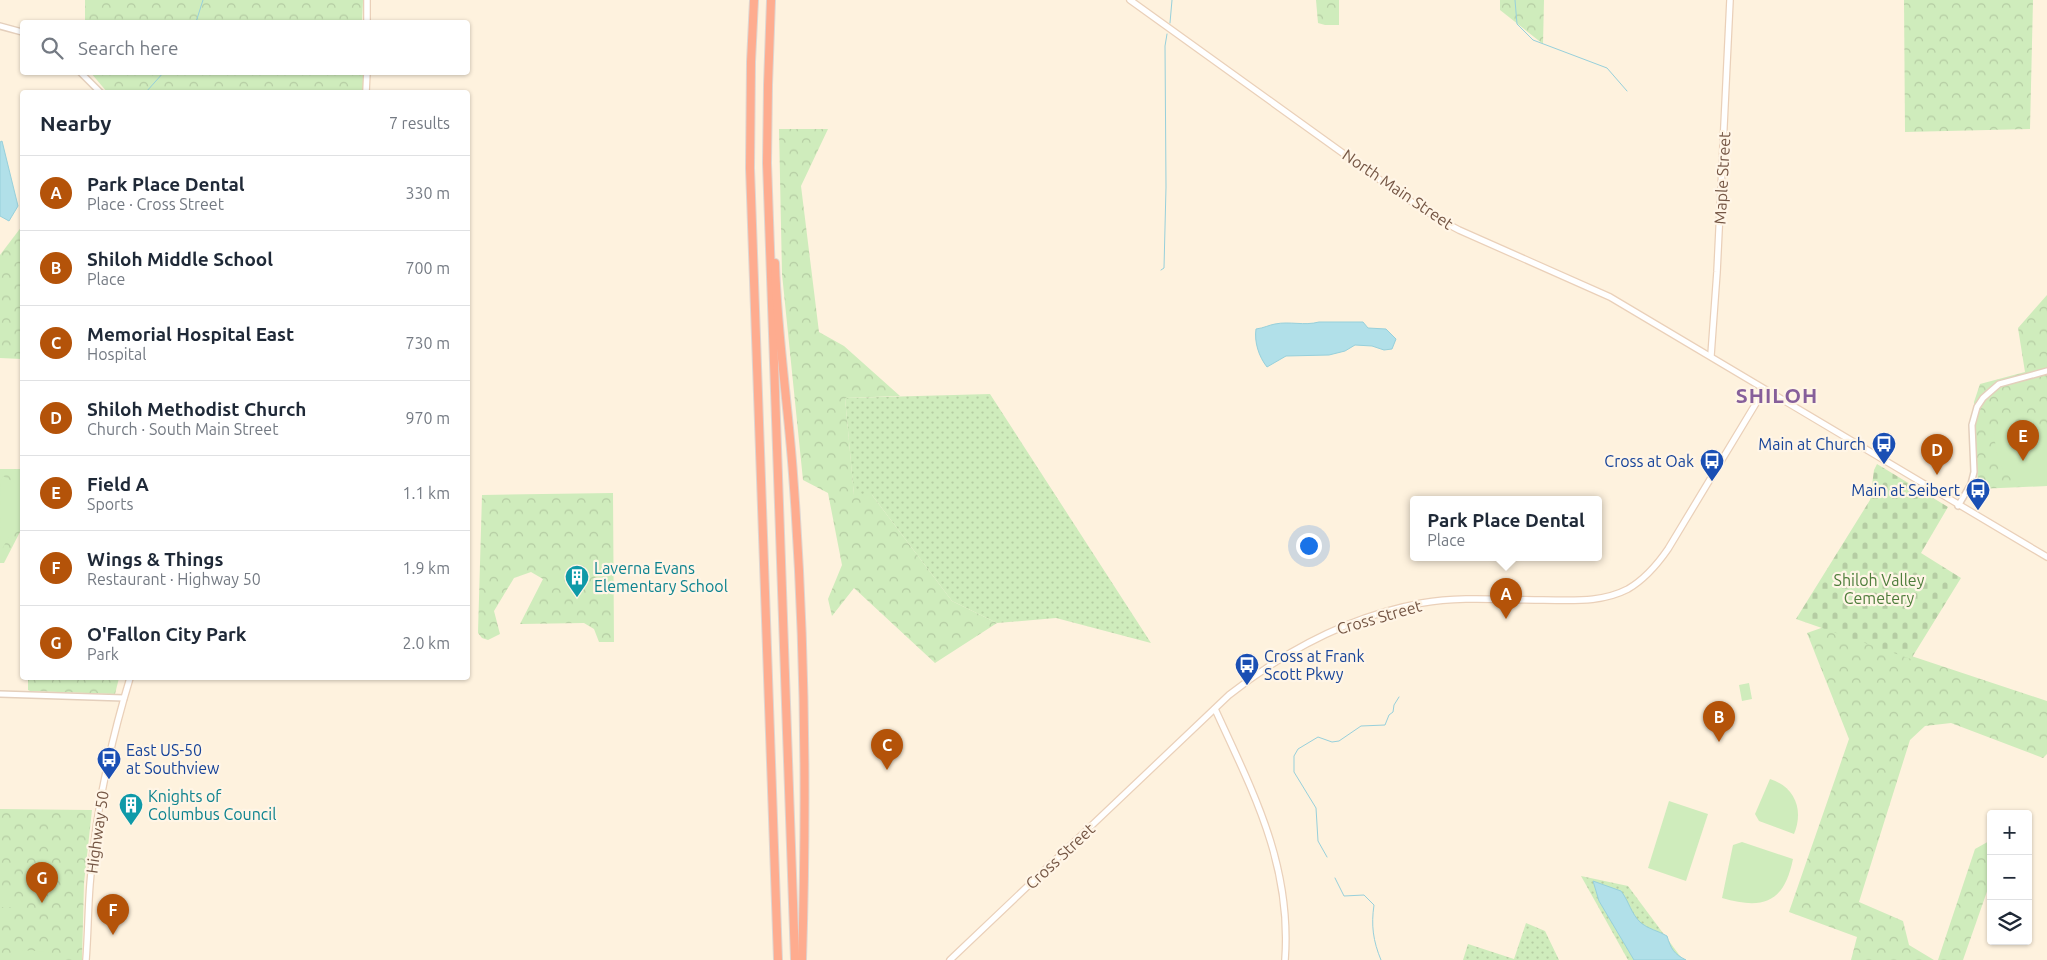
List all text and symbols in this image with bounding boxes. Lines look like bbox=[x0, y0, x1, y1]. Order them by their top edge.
search box bbox=[20, 20, 470, 75]
icon: search bbox=[38, 34, 66, 62]
text: Search here bbox=[78, 37, 178, 59]
text: Nearby bbox=[40, 111, 111, 135]
text: 7 results bbox=[389, 114, 450, 132]
street label: Maple Street bbox=[1711, 130, 1733, 225]
street label: North Main Street bbox=[1339, 145, 1457, 233]
text: Park Place Dental bbox=[87, 173, 245, 195]
text: A bbox=[50, 184, 62, 202]
text: 330 m bbox=[405, 184, 450, 202]
text: Place · Cross Street bbox=[87, 195, 224, 213]
text: Shiloh Middle School bbox=[87, 248, 273, 270]
text: B bbox=[51, 259, 61, 277]
text: 700 m bbox=[405, 259, 450, 277]
text: Place bbox=[87, 270, 125, 288]
text: Memorial Hospital East bbox=[87, 323, 294, 345]
text: C bbox=[51, 334, 61, 352]
text: 730 m bbox=[405, 334, 450, 352]
text: Hospital bbox=[87, 345, 146, 363]
district label: SHILOH bbox=[1736, 383, 1818, 407]
text: Shiloh Methodist Church bbox=[87, 398, 306, 420]
text: D bbox=[50, 409, 62, 427]
text: 970 m bbox=[405, 409, 450, 427]
text: Church · South Main Street bbox=[87, 420, 278, 438]
pin: E bbox=[2007, 420, 2039, 461]
bus stop icon: Main at Church bbox=[1871, 431, 1897, 465]
pin: D bbox=[1921, 434, 1953, 475]
place label: Main at Church bbox=[1758, 435, 1866, 453]
bus stop icon: Cross at Oak bbox=[1699, 448, 1725, 482]
place label: Cross at Oak bbox=[1604, 452, 1694, 470]
text: Field A bbox=[87, 473, 149, 495]
bus stop icon: Main at Seibert bbox=[1965, 477, 1991, 511]
place label: Main at Seibert bbox=[1851, 481, 1961, 499]
text: E bbox=[51, 484, 61, 502]
text: 1.1 km bbox=[402, 484, 450, 502]
text: Sports bbox=[87, 495, 133, 513]
popup bbox=[1410, 496, 1602, 561]
text: Park Place Dental bbox=[1427, 509, 1585, 531]
text: Place bbox=[1427, 531, 1465, 549]
your location bbox=[1296, 533, 1322, 559]
text: Wings & Things bbox=[87, 548, 223, 570]
text: F bbox=[52, 559, 61, 577]
text: 1.9 km bbox=[402, 559, 450, 577]
place label: Laverna Evans Elementary School bbox=[594, 559, 728, 595]
building icon: Laverna Evans Elementary School bbox=[564, 564, 590, 598]
text: Restaurant · Highway 50 bbox=[87, 570, 261, 588]
park label: Shiloh Valley Cemetery bbox=[1834, 571, 1925, 607]
pin: A bbox=[1490, 578, 1522, 619]
street label: Cross Street bbox=[1334, 596, 1424, 638]
text: O'Fallon City Park bbox=[87, 623, 246, 645]
text: G bbox=[50, 634, 62, 652]
text: 2.0 km bbox=[402, 634, 450, 652]
text: Park bbox=[87, 645, 119, 663]
place label: Cross at Frank Scott Pkwy bbox=[1264, 647, 1365, 683]
bus stop icon: Cross at Frank Scott Pkwy bbox=[1234, 652, 1260, 686]
pin: B bbox=[1703, 701, 1735, 742]
pin: C bbox=[871, 729, 903, 770]
place label: East US-50 at Southview bbox=[126, 741, 220, 777]
bus stop icon: East US-50 at Southview bbox=[96, 746, 122, 780]
place label: Knights of Columbus Council bbox=[148, 787, 276, 823]
street label: Highway 50 bbox=[82, 789, 112, 875]
building icon: Knights of Columbus Council bbox=[118, 792, 144, 826]
map controls bbox=[1987, 810, 2032, 945]
button: + bbox=[1987, 810, 2032, 855]
street label: Cross Street bbox=[1022, 819, 1099, 892]
button: − bbox=[1987, 855, 2032, 900]
pin: G bbox=[26, 862, 58, 903]
pin: F bbox=[97, 894, 129, 935]
button: layers bbox=[1987, 900, 2032, 945]

